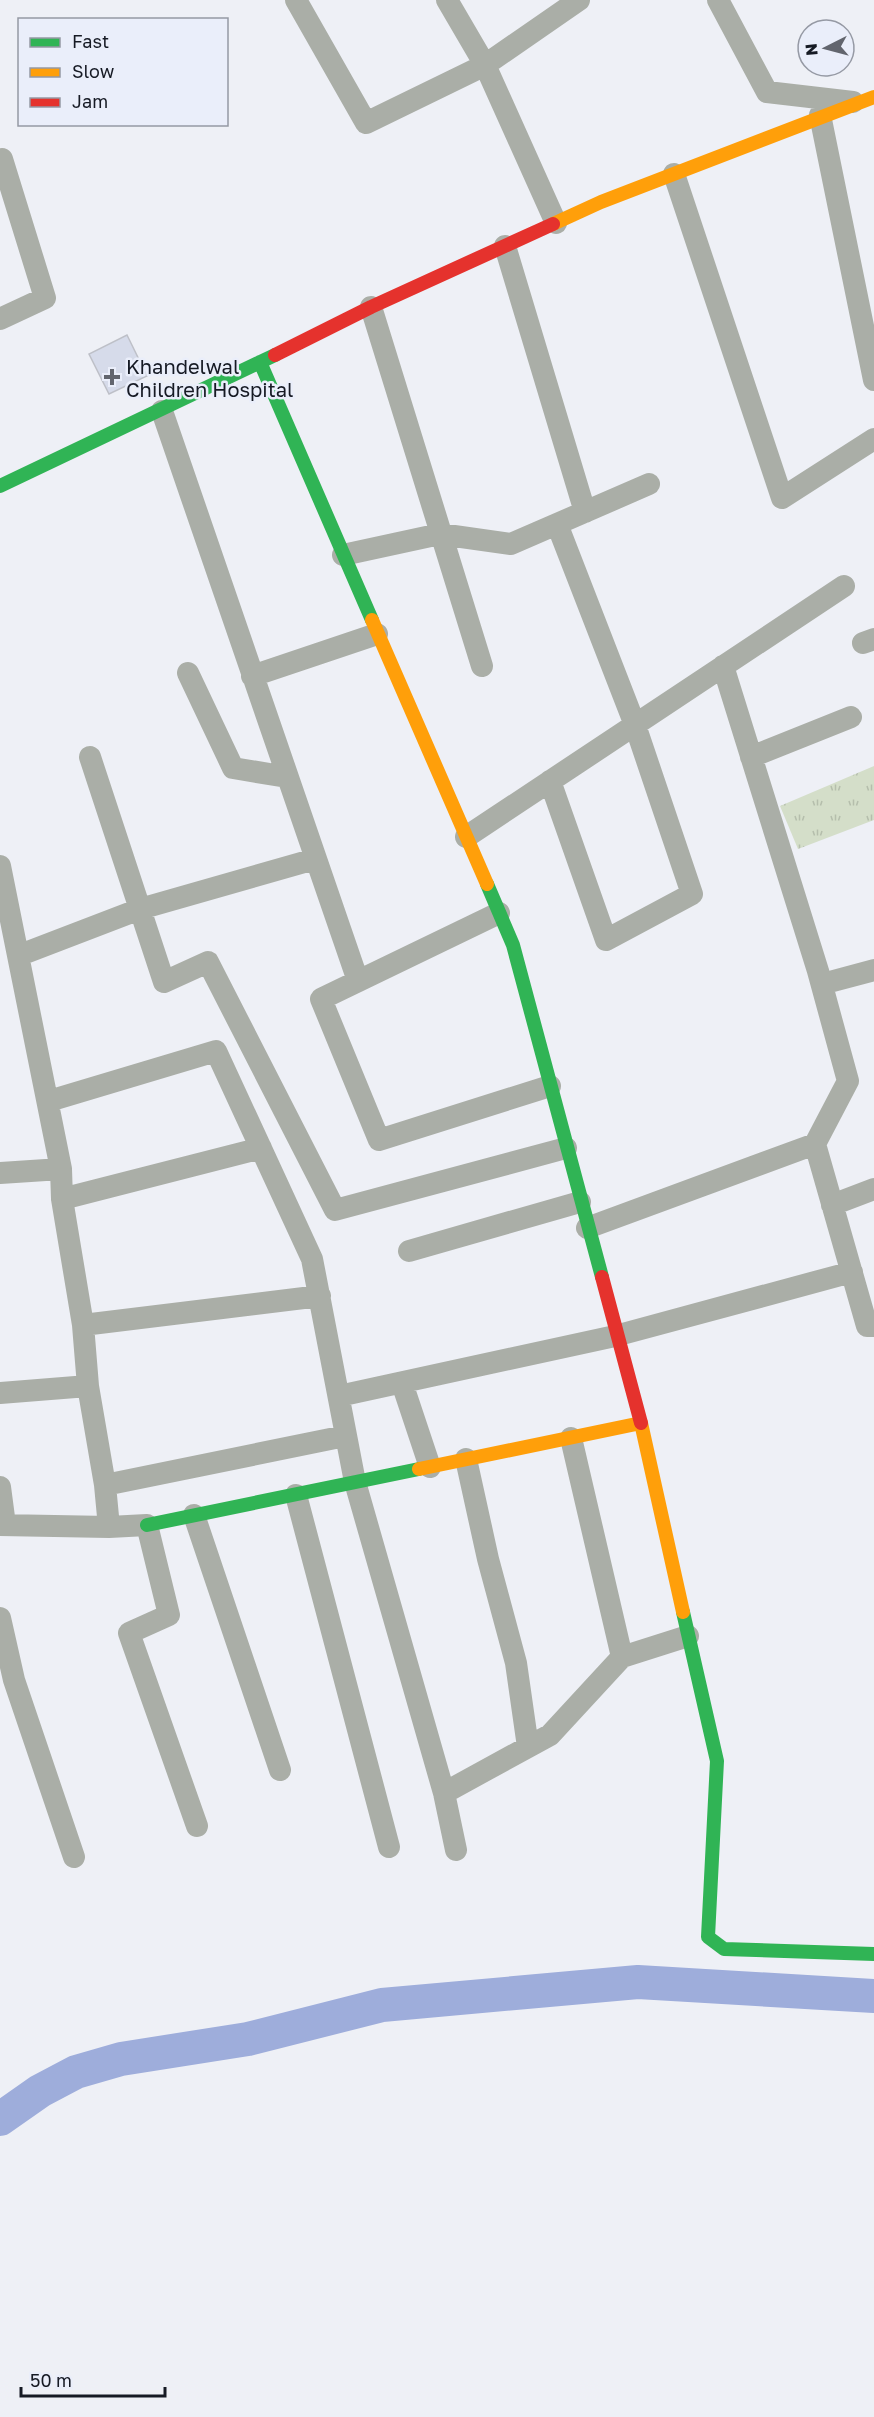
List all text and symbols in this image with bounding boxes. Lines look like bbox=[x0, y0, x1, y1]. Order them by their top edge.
legend bbox=[18, 18, 228, 126]
north arrow bbox=[796, 18, 856, 78]
text: Fast bbox=[72, 30, 109, 52]
text: N bbox=[801, 42, 822, 57]
text: Slow bbox=[72, 60, 115, 82]
text: Jam bbox=[72, 90, 108, 112]
place label: Khandelwal Children Hospital bbox=[126, 354, 293, 401]
marker: Khandelwal Children Hospital bbox=[103, 368, 121, 386]
scale bar bbox=[21, 2360, 165, 2398]
text: 50 m bbox=[30, 2369, 72, 2391]

